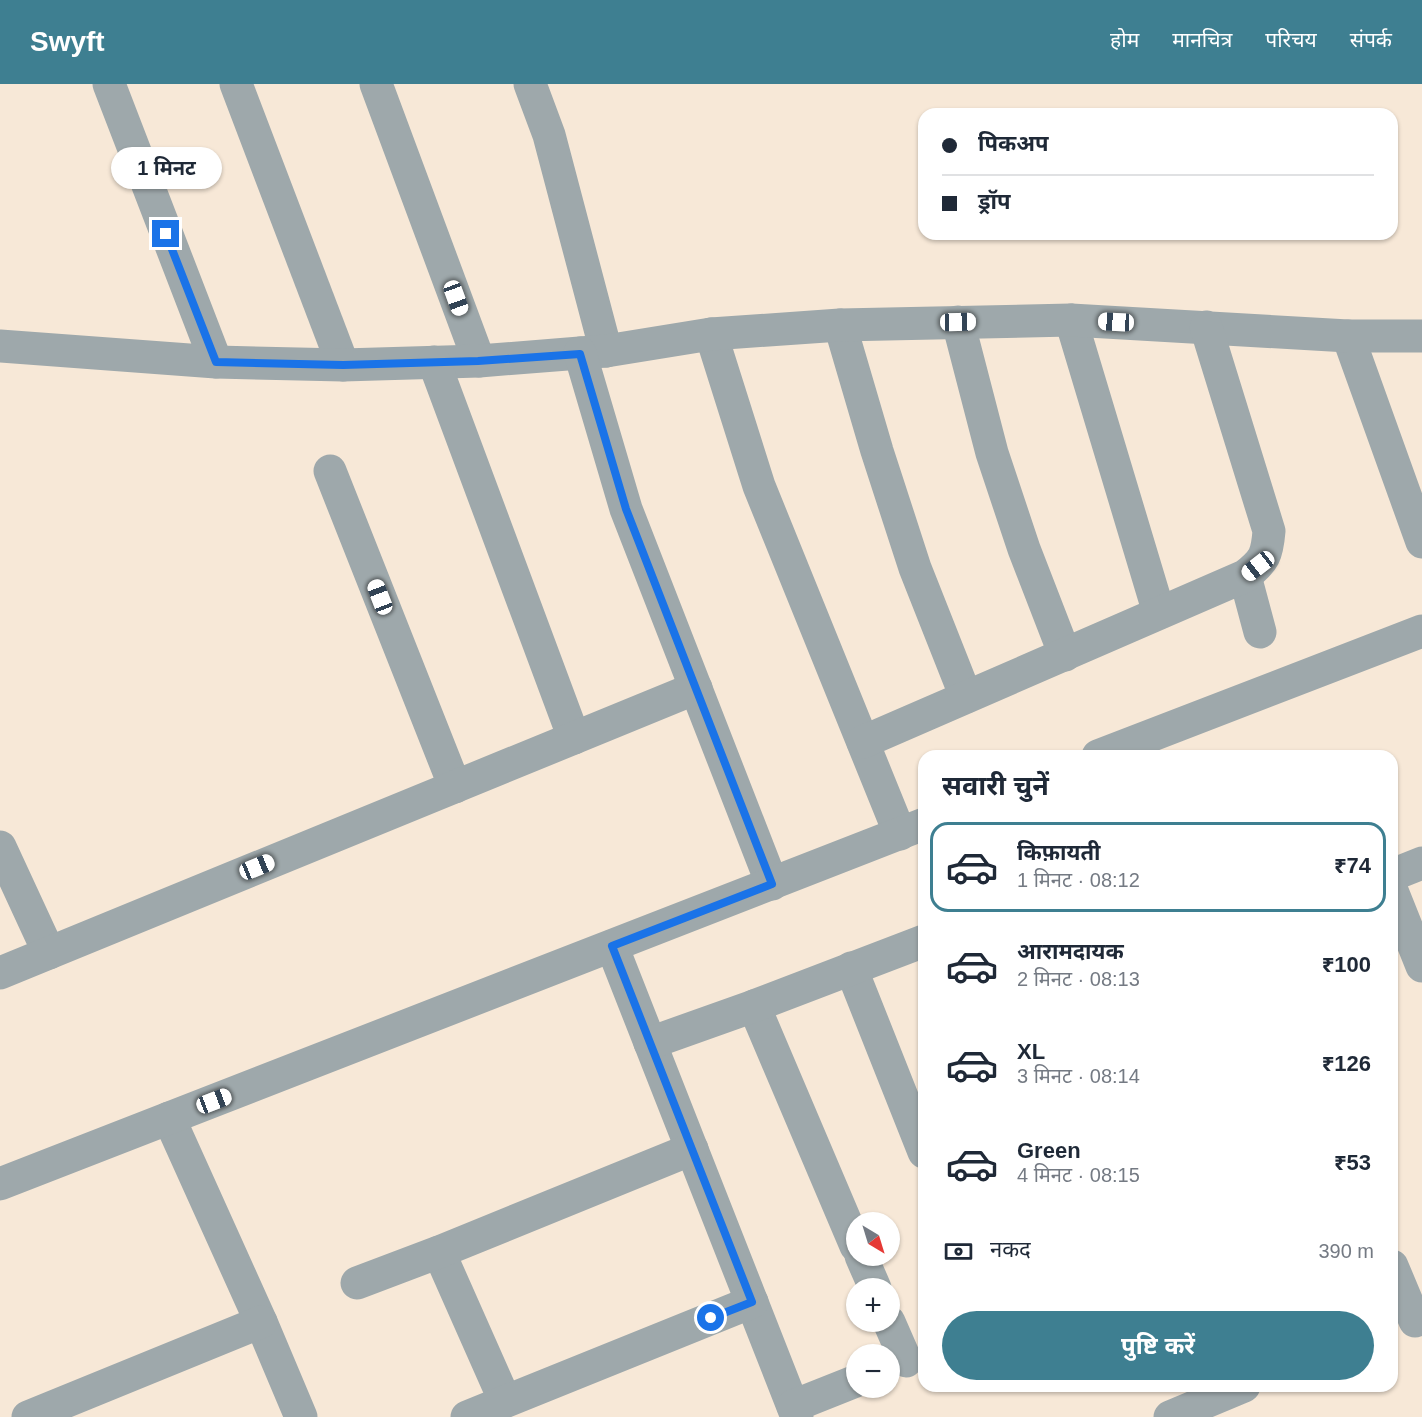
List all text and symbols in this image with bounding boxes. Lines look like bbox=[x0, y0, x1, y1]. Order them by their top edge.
text: Swyft bbox=[30, 26, 105, 57]
text: होम bbox=[1110, 28, 1139, 51]
text: मानचित्र bbox=[1172, 28, 1232, 51]
text: परिचय bbox=[1265, 28, 1317, 51]
text: संपर्क bbox=[1350, 28, 1392, 51]
text: पिकअप bbox=[978, 131, 1049, 156]
callout: 1 मिनट bbox=[110, 147, 222, 189]
text: 1 मिनट bbox=[137, 157, 196, 179]
text: ड्रॉप bbox=[978, 189, 1011, 214]
route end bbox=[152, 220, 179, 247]
car bbox=[441, 278, 471, 318]
car bbox=[1098, 312, 1134, 332]
car bbox=[940, 313, 976, 331]
car bbox=[1238, 548, 1278, 584]
car bbox=[365, 577, 395, 617]
text: सवारी चुनें bbox=[942, 771, 1049, 801]
icon: car bbox=[945, 840, 999, 894]
text: किफ़ायती bbox=[1017, 840, 1101, 865]
car bbox=[237, 852, 277, 882]
text: ₹74 bbox=[1334, 853, 1371, 878]
text: 1 मिनट · 08:12 bbox=[1017, 869, 1140, 891]
icon: car bbox=[945, 939, 999, 993]
text: आरामदायक bbox=[1017, 939, 1124, 964]
text: ₹100 bbox=[1322, 952, 1371, 977]
text: 2 मिनट · 08:13 bbox=[1017, 968, 1140, 990]
icon: car bbox=[945, 1038, 999, 1092]
text: XL bbox=[1017, 1039, 1045, 1064]
text: ₹126 bbox=[1322, 1051, 1371, 1076]
text: 3 मिनट · 08:14 bbox=[1017, 1065, 1140, 1087]
car bbox=[194, 1086, 234, 1116]
icon: car bbox=[945, 1137, 999, 1191]
text: Green bbox=[1017, 1138, 1081, 1163]
text: ₹53 bbox=[1334, 1150, 1371, 1175]
text: 4 मिनट · 08:15 bbox=[1017, 1164, 1140, 1186]
north arrow bbox=[846, 1212, 900, 1266]
map controls bbox=[846, 1212, 900, 1398]
icon: cash bbox=[942, 1235, 975, 1268]
text: नकद bbox=[990, 1237, 1031, 1262]
text: 390 m bbox=[1318, 1240, 1374, 1262]
button: + bbox=[846, 1278, 900, 1332]
route start bbox=[697, 1304, 724, 1331]
button: पुष्टि करें bbox=[942, 1311, 1374, 1380]
button: − bbox=[846, 1344, 900, 1398]

